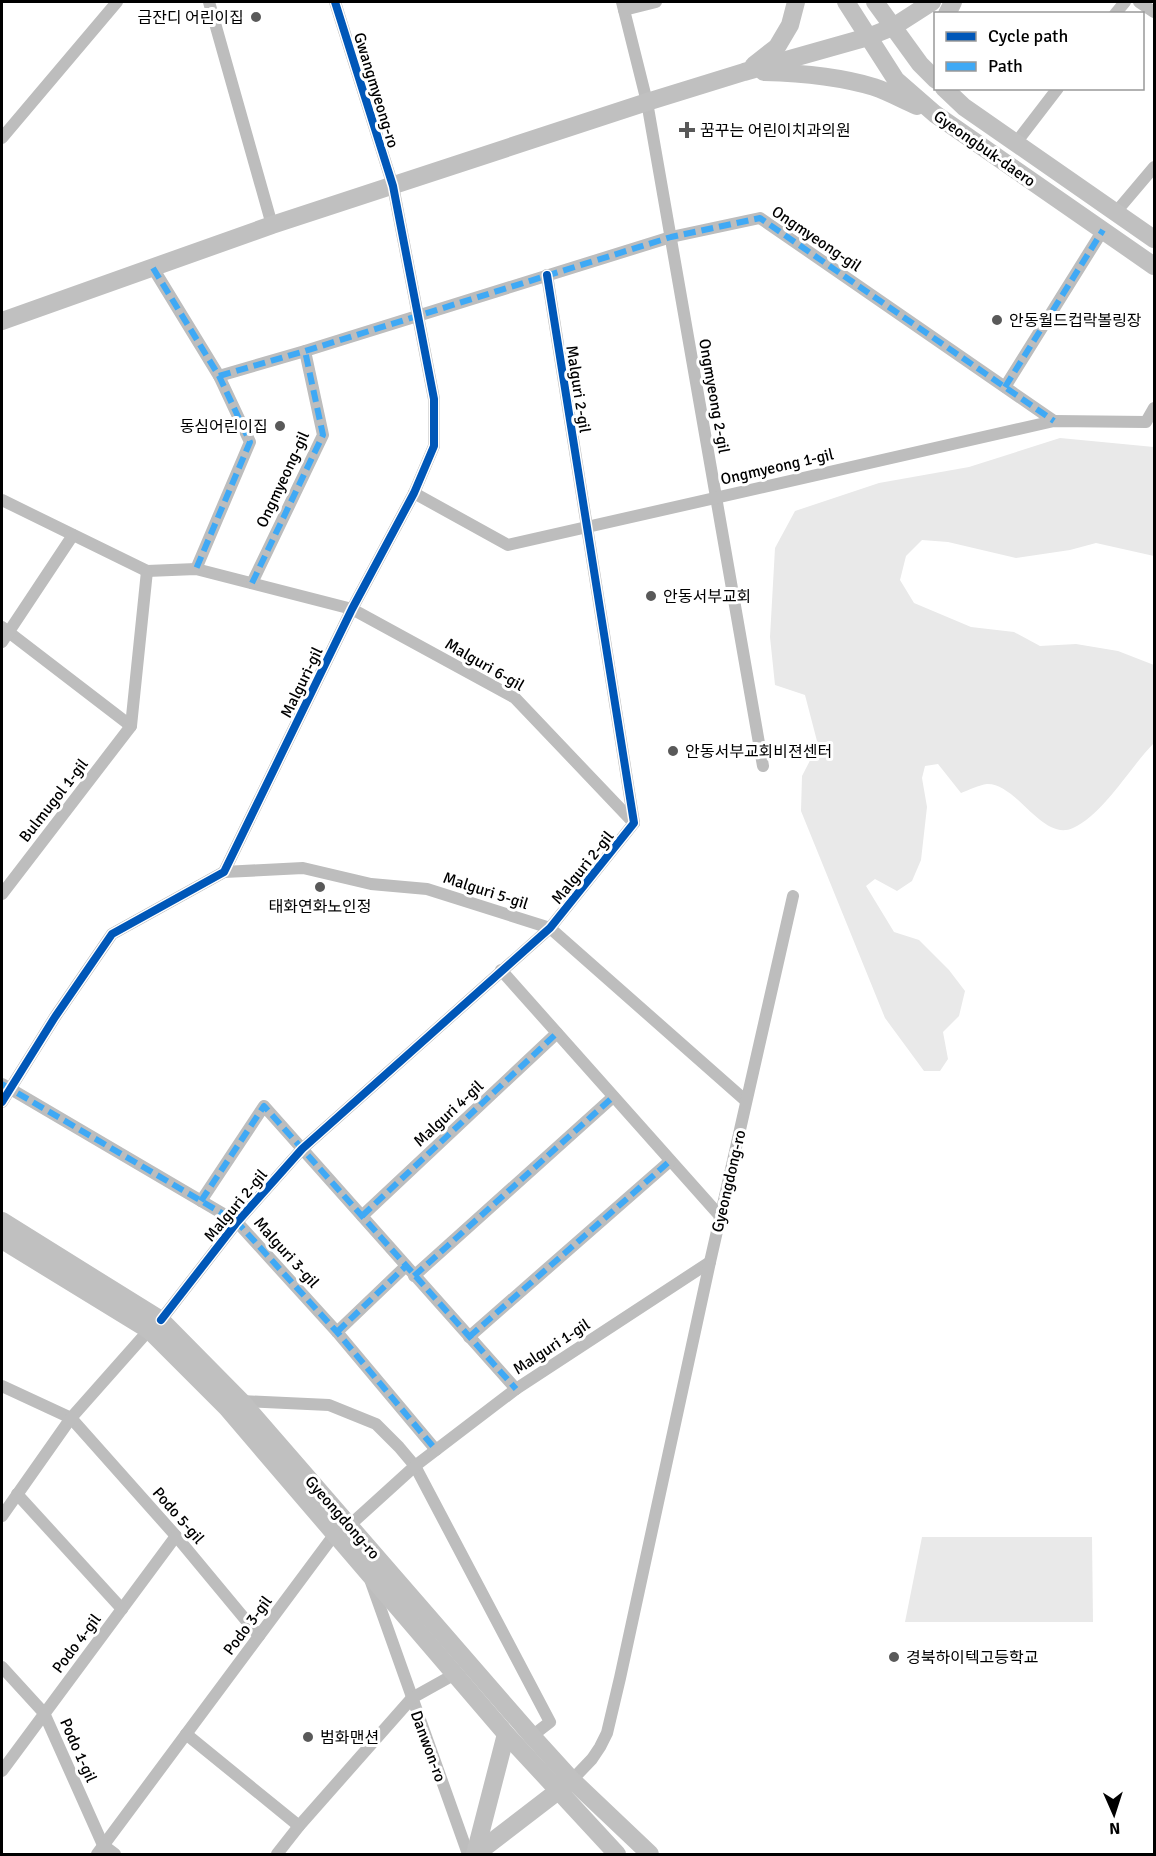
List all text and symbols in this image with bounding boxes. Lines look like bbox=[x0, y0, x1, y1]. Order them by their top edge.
place label: 금잔디 어린이집 bbox=[137, 8, 244, 28]
marker: 금잔디 어린이집 bbox=[249, 10, 263, 24]
legend bbox=[934, 12, 1144, 90]
text: Cycle path bbox=[988, 25, 1068, 47]
street label: Gwangmyeong-ro bbox=[349, 30, 403, 150]
text: Path bbox=[988, 55, 1023, 77]
street label: Gyeongbuk-daero bbox=[930, 106, 1039, 191]
marker: 꿈꾸는 어린이치과의원 bbox=[678, 121, 696, 139]
place label: 꿈꾸는 어린이치과의원 bbox=[700, 121, 851, 141]
street label: Ongmyeong-gil bbox=[768, 201, 865, 276]
place label: 안동월드컵락볼링장 bbox=[1009, 311, 1142, 331]
marker: 안동월드컵락볼링장 bbox=[990, 313, 1004, 327]
street label: Ongmyeong 2-gil bbox=[694, 337, 734, 455]
street label: Malguri 2-gil bbox=[561, 344, 595, 435]
place label: 동심어린이집 bbox=[180, 417, 268, 437]
marker: 동심어린이집 bbox=[273, 419, 287, 433]
street label: Ongmyeong-gil bbox=[252, 428, 314, 531]
street label: Ongmyeong 1-gil bbox=[719, 444, 836, 490]
place label: 안동서부교회 bbox=[663, 587, 751, 607]
marker: 안동서부교회 bbox=[644, 589, 658, 603]
street label: Malguri 6-gil bbox=[441, 634, 528, 696]
street label: Malguri-gil bbox=[276, 643, 328, 721]
place label: 안동서부교회비젼센터 bbox=[685, 742, 832, 762]
marker: 안동서부교회비젼센터 bbox=[666, 744, 680, 758]
street label: Bulmugol 1-gil bbox=[15, 755, 93, 846]
street label: Malguri 2-gil bbox=[547, 827, 619, 908]
street label: Malguri 5-gil bbox=[441, 868, 531, 914]
marker: 태화연화노인정 bbox=[313, 880, 327, 894]
place label: 태화연화노인정 bbox=[268, 897, 372, 917]
street label: Malguri 4-gil bbox=[409, 1076, 488, 1151]
street label: Gyeongdong-ro bbox=[707, 1128, 750, 1234]
street label: Malguri 2-gil bbox=[200, 1165, 272, 1246]
street label: Malguri 3-gil bbox=[249, 1213, 324, 1292]
street label: Malguri 1-gil bbox=[509, 1314, 594, 1379]
street label: Gyeongdong-ro bbox=[300, 1472, 384, 1564]
street label: Podo 5-gil bbox=[148, 1483, 209, 1548]
street label: Podo 3-gil bbox=[219, 1592, 277, 1659]
street label: Podo 4-gil bbox=[48, 1610, 106, 1677]
place label: 경북하이텍고등학교 bbox=[906, 1648, 1038, 1668]
marker: 경북하이텍고등학교 bbox=[887, 1650, 901, 1664]
street label: Danwon-ro bbox=[406, 1708, 450, 1785]
street label: Podo 1-gil bbox=[55, 1715, 101, 1786]
place label: 범화맨션 bbox=[320, 1728, 379, 1748]
marker: 범화맨션 bbox=[301, 1730, 315, 1744]
north arrow bbox=[1084, 1784, 1144, 1844]
text: N bbox=[1109, 1818, 1121, 1838]

